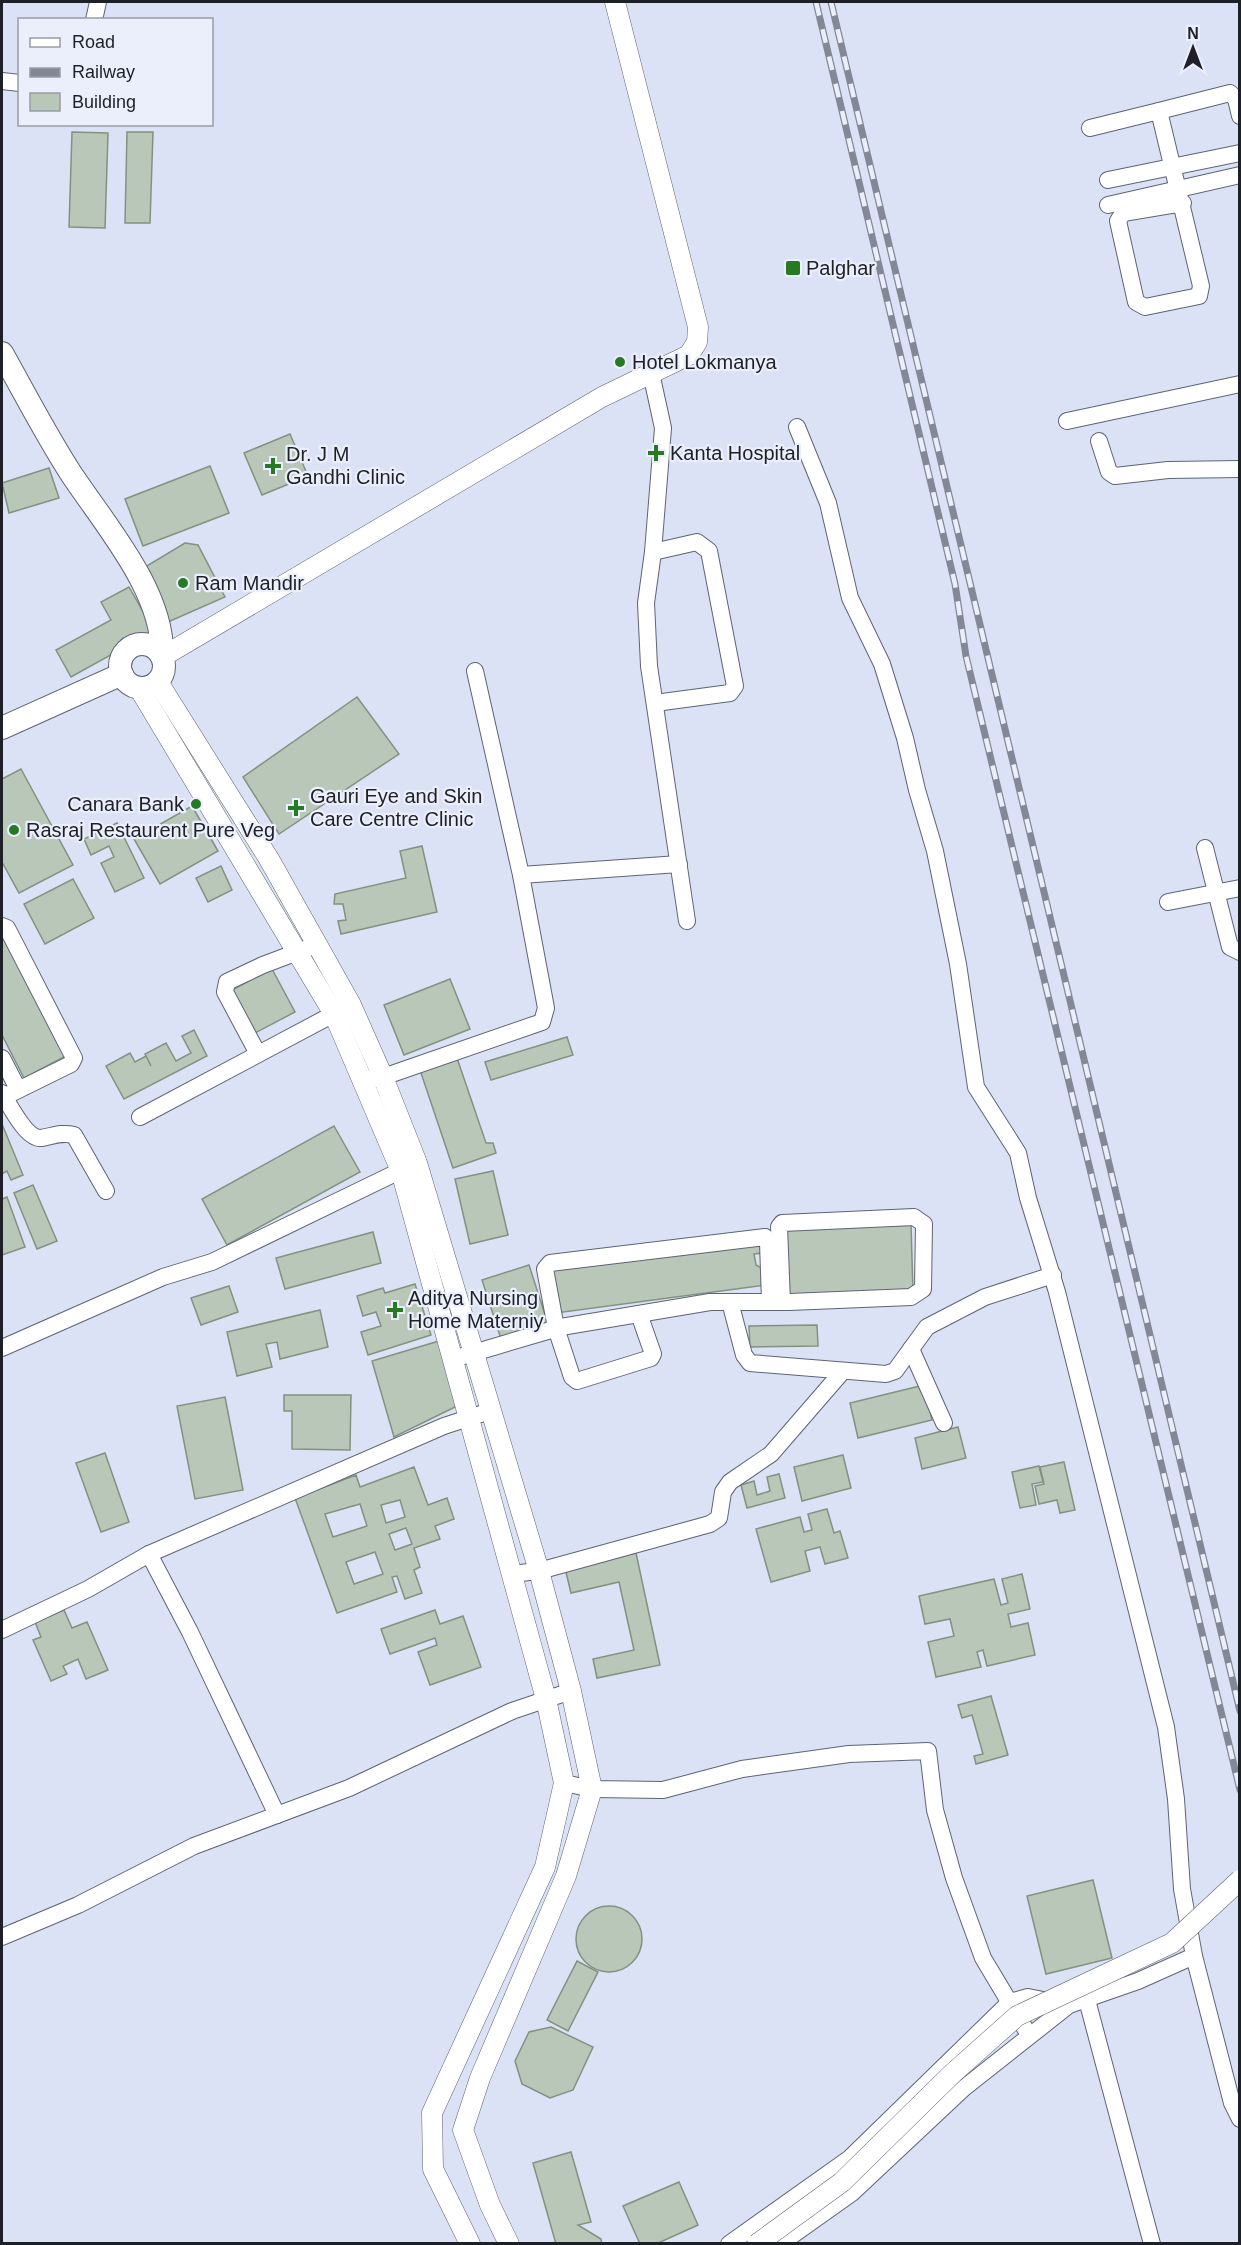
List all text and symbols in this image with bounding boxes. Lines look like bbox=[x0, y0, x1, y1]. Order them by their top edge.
legend bbox=[18, 18, 213, 126]
north arrow bbox=[1163, 18, 1223, 78]
text: N bbox=[1187, 25, 1199, 42]
text: Road bbox=[72, 32, 115, 52]
text: Railway bbox=[72, 62, 135, 82]
text: Building bbox=[72, 92, 136, 112]
place label: Palghar bbox=[806, 257, 875, 279]
marker: Palghar bbox=[784, 259, 802, 277]
place label: Hotel Lokmanya bbox=[632, 351, 777, 373]
marker: Hotel Lokmanya bbox=[613, 355, 627, 369]
place label: Kanta Hospital bbox=[670, 442, 800, 464]
place label: Dr. J M Gandhi Clinic bbox=[286, 443, 405, 488]
marker: Kanta Hospital bbox=[647, 444, 665, 462]
marker: Dr. J M Gandhi Clinic bbox=[264, 457, 282, 475]
place label: Ram Mandir bbox=[195, 572, 304, 594]
marker: Ram Mandir bbox=[176, 576, 190, 590]
place label: Gauri Eye and Skin Care Centre Clinic bbox=[310, 785, 482, 830]
place label: Canara Bank bbox=[67, 793, 185, 815]
marker: Canara Bank bbox=[189, 797, 203, 811]
marker: Gauri Eye and Skin Care Centre Clinic bbox=[287, 799, 305, 817]
place label: Rasraj Restaurent Pure Veg bbox=[26, 819, 275, 841]
marker: Rasraj Restaurent Pure Veg bbox=[7, 823, 21, 837]
place label: Aditya Nursing Home Materniy bbox=[408, 1287, 544, 1332]
marker: Aditya Nursing Home Materniy bbox=[386, 1301, 404, 1319]

